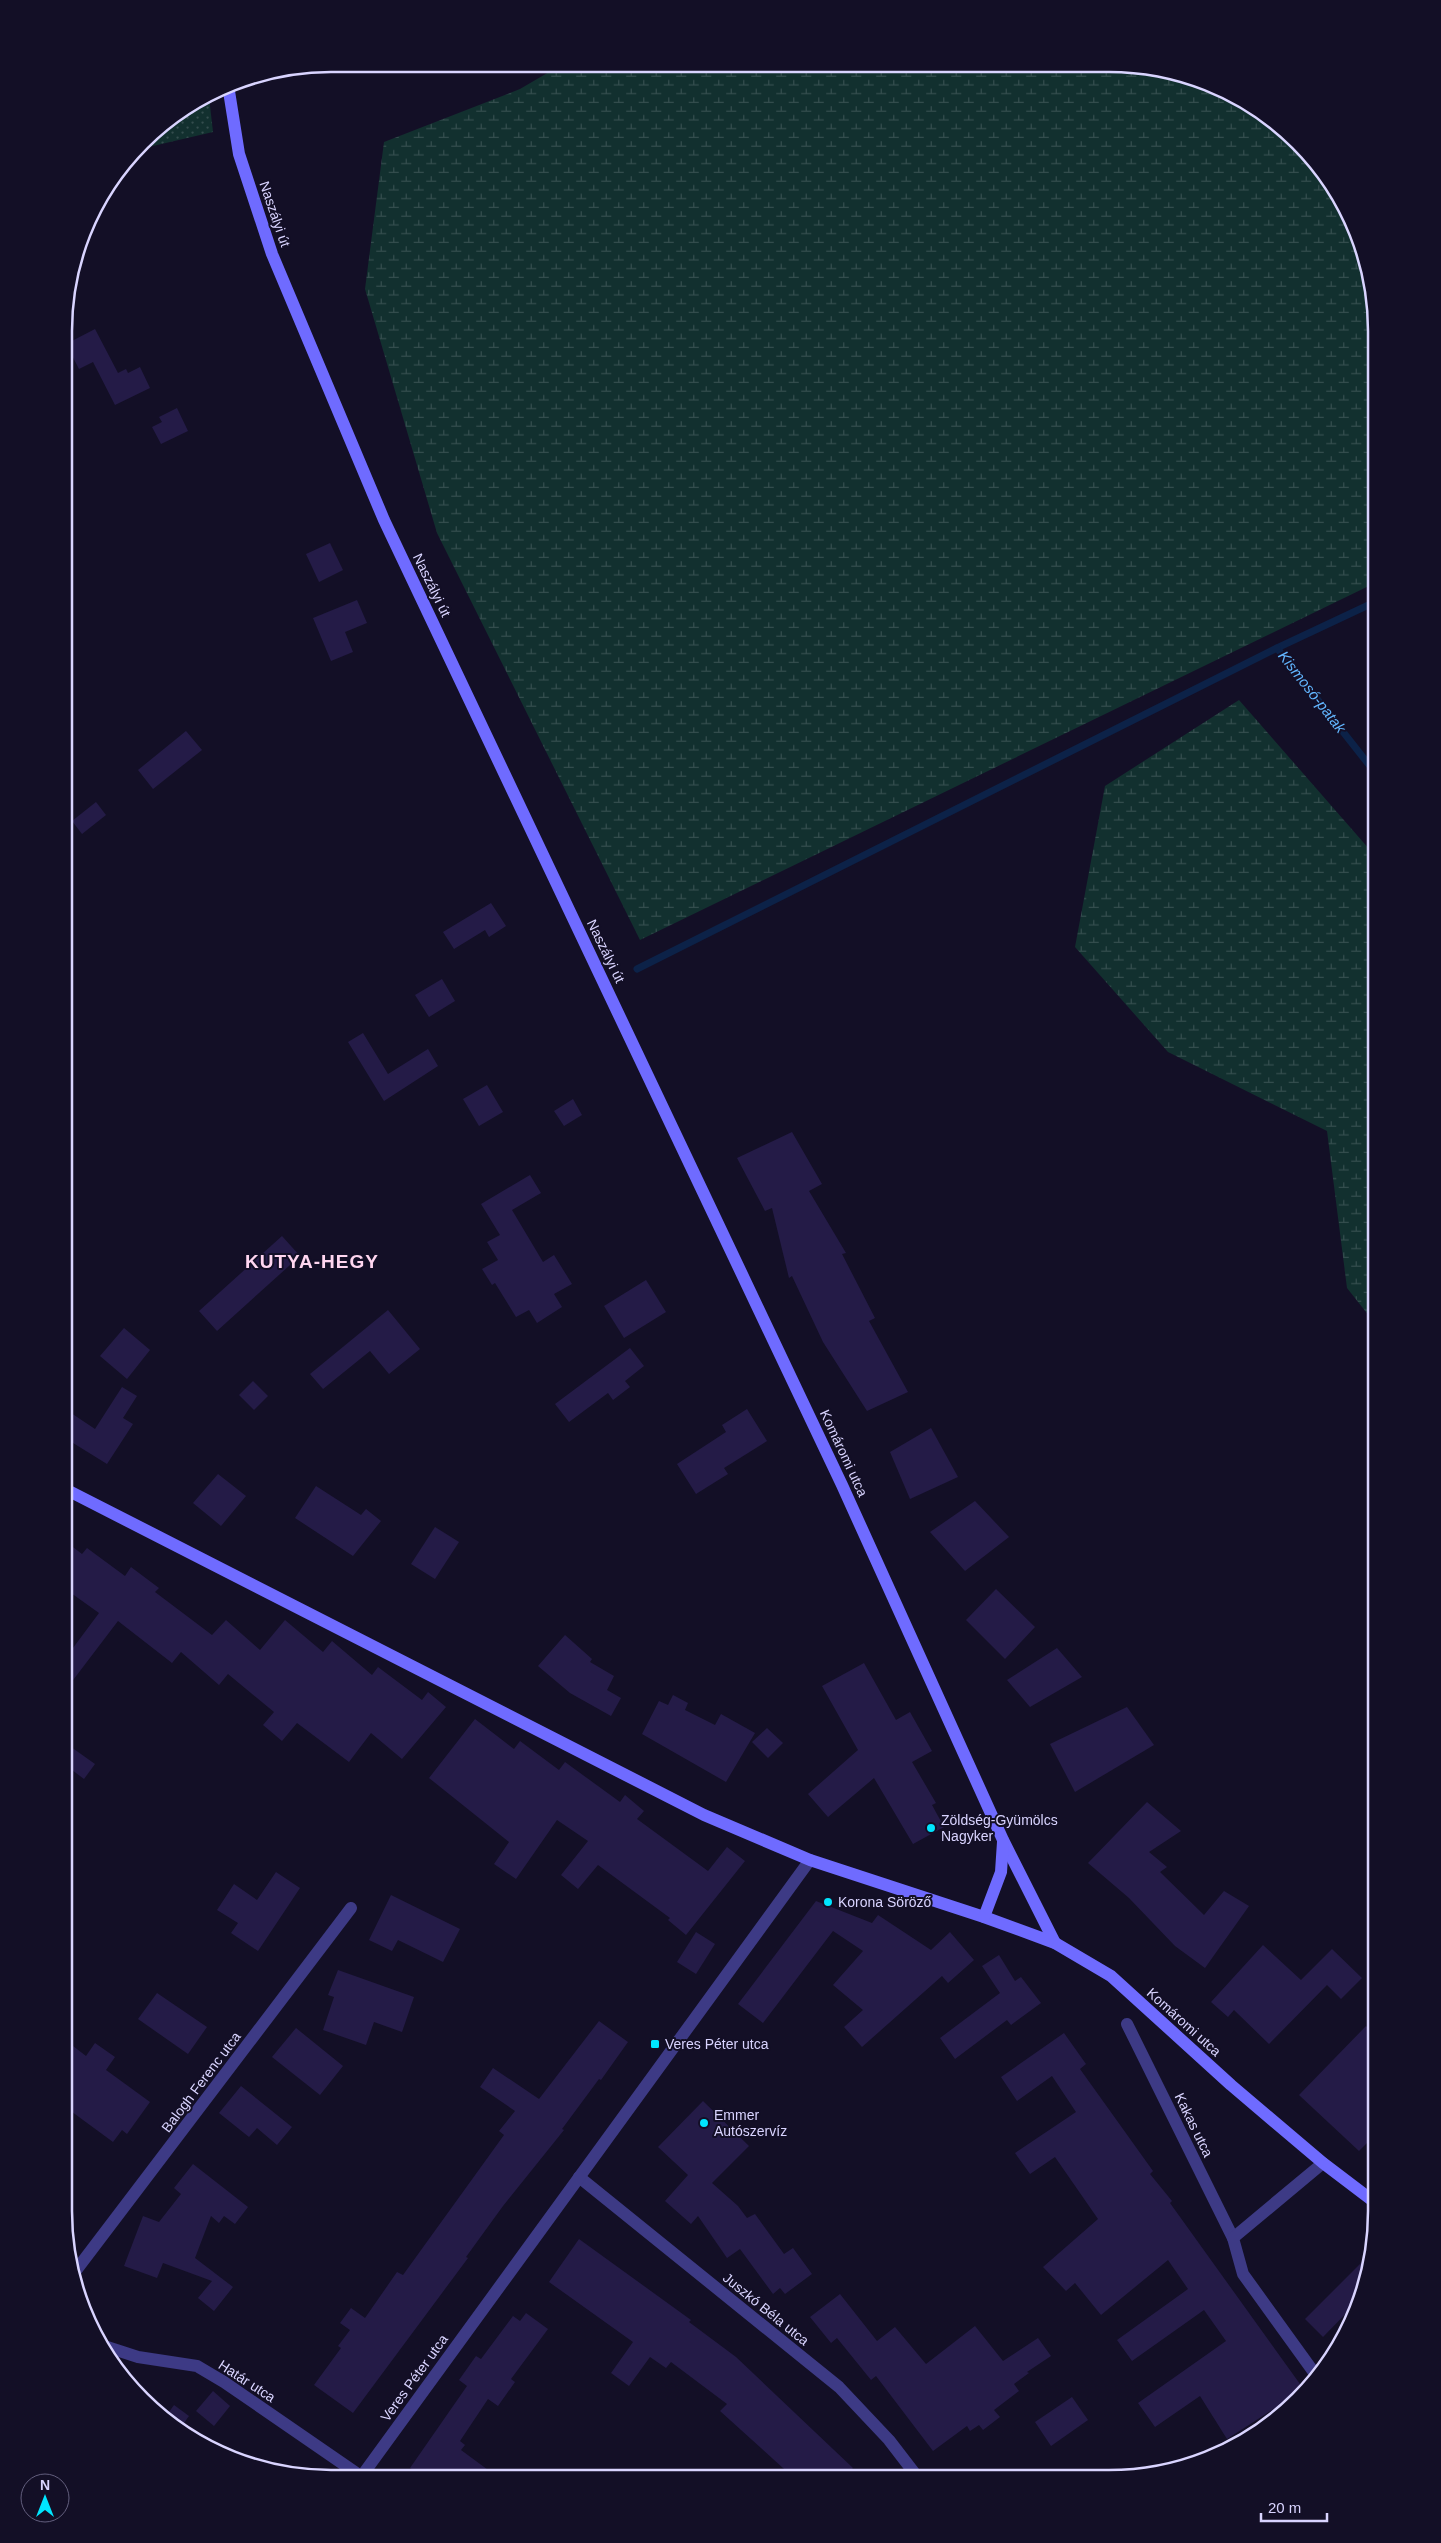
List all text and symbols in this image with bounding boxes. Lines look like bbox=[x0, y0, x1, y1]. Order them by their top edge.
street label: Naszályi út bbox=[256, 179, 294, 249]
street label: Naszályi út bbox=[410, 551, 454, 619]
water label: Kismosó-patak bbox=[1275, 647, 1351, 737]
street label: Naszályi út bbox=[584, 917, 628, 985]
district label: KUTYA-HEGY bbox=[245, 1251, 379, 1272]
street label: Komáromi utca bbox=[817, 1407, 871, 1499]
place label: Zöldség-Gyümölcs Nagyker bbox=[941, 1812, 1058, 1844]
marker: Zöldség-Gyümölcs Nagyker bbox=[925, 1822, 937, 1834]
place label: Korona Söröző bbox=[838, 1894, 932, 1910]
marker: Korona Söröző bbox=[822, 1896, 834, 1908]
street label: Komáromi utca bbox=[1144, 1985, 1224, 2060]
street label: Balogh Ferenc utca bbox=[158, 2029, 244, 2135]
place label: Veres Péter utca bbox=[665, 2036, 769, 2052]
marker: Veres Péter utca bbox=[649, 2038, 661, 2050]
street label: Kakas utca bbox=[1172, 2090, 1216, 2160]
place label: Emmer Autószervíz bbox=[714, 2107, 787, 2139]
marker: Emmer Autószervíz bbox=[698, 2117, 710, 2129]
street label: Juszkó Béla utca bbox=[720, 2269, 812, 2349]
street label: Veres Péter utca bbox=[377, 2331, 451, 2425]
street label: Határ utca bbox=[216, 2357, 279, 2405]
north arrow bbox=[20, 2473, 70, 2523]
text: N bbox=[40, 2477, 50, 2493]
scale bar bbox=[1261, 2490, 1327, 2522]
text: 20 m bbox=[1268, 2499, 1301, 2516]

